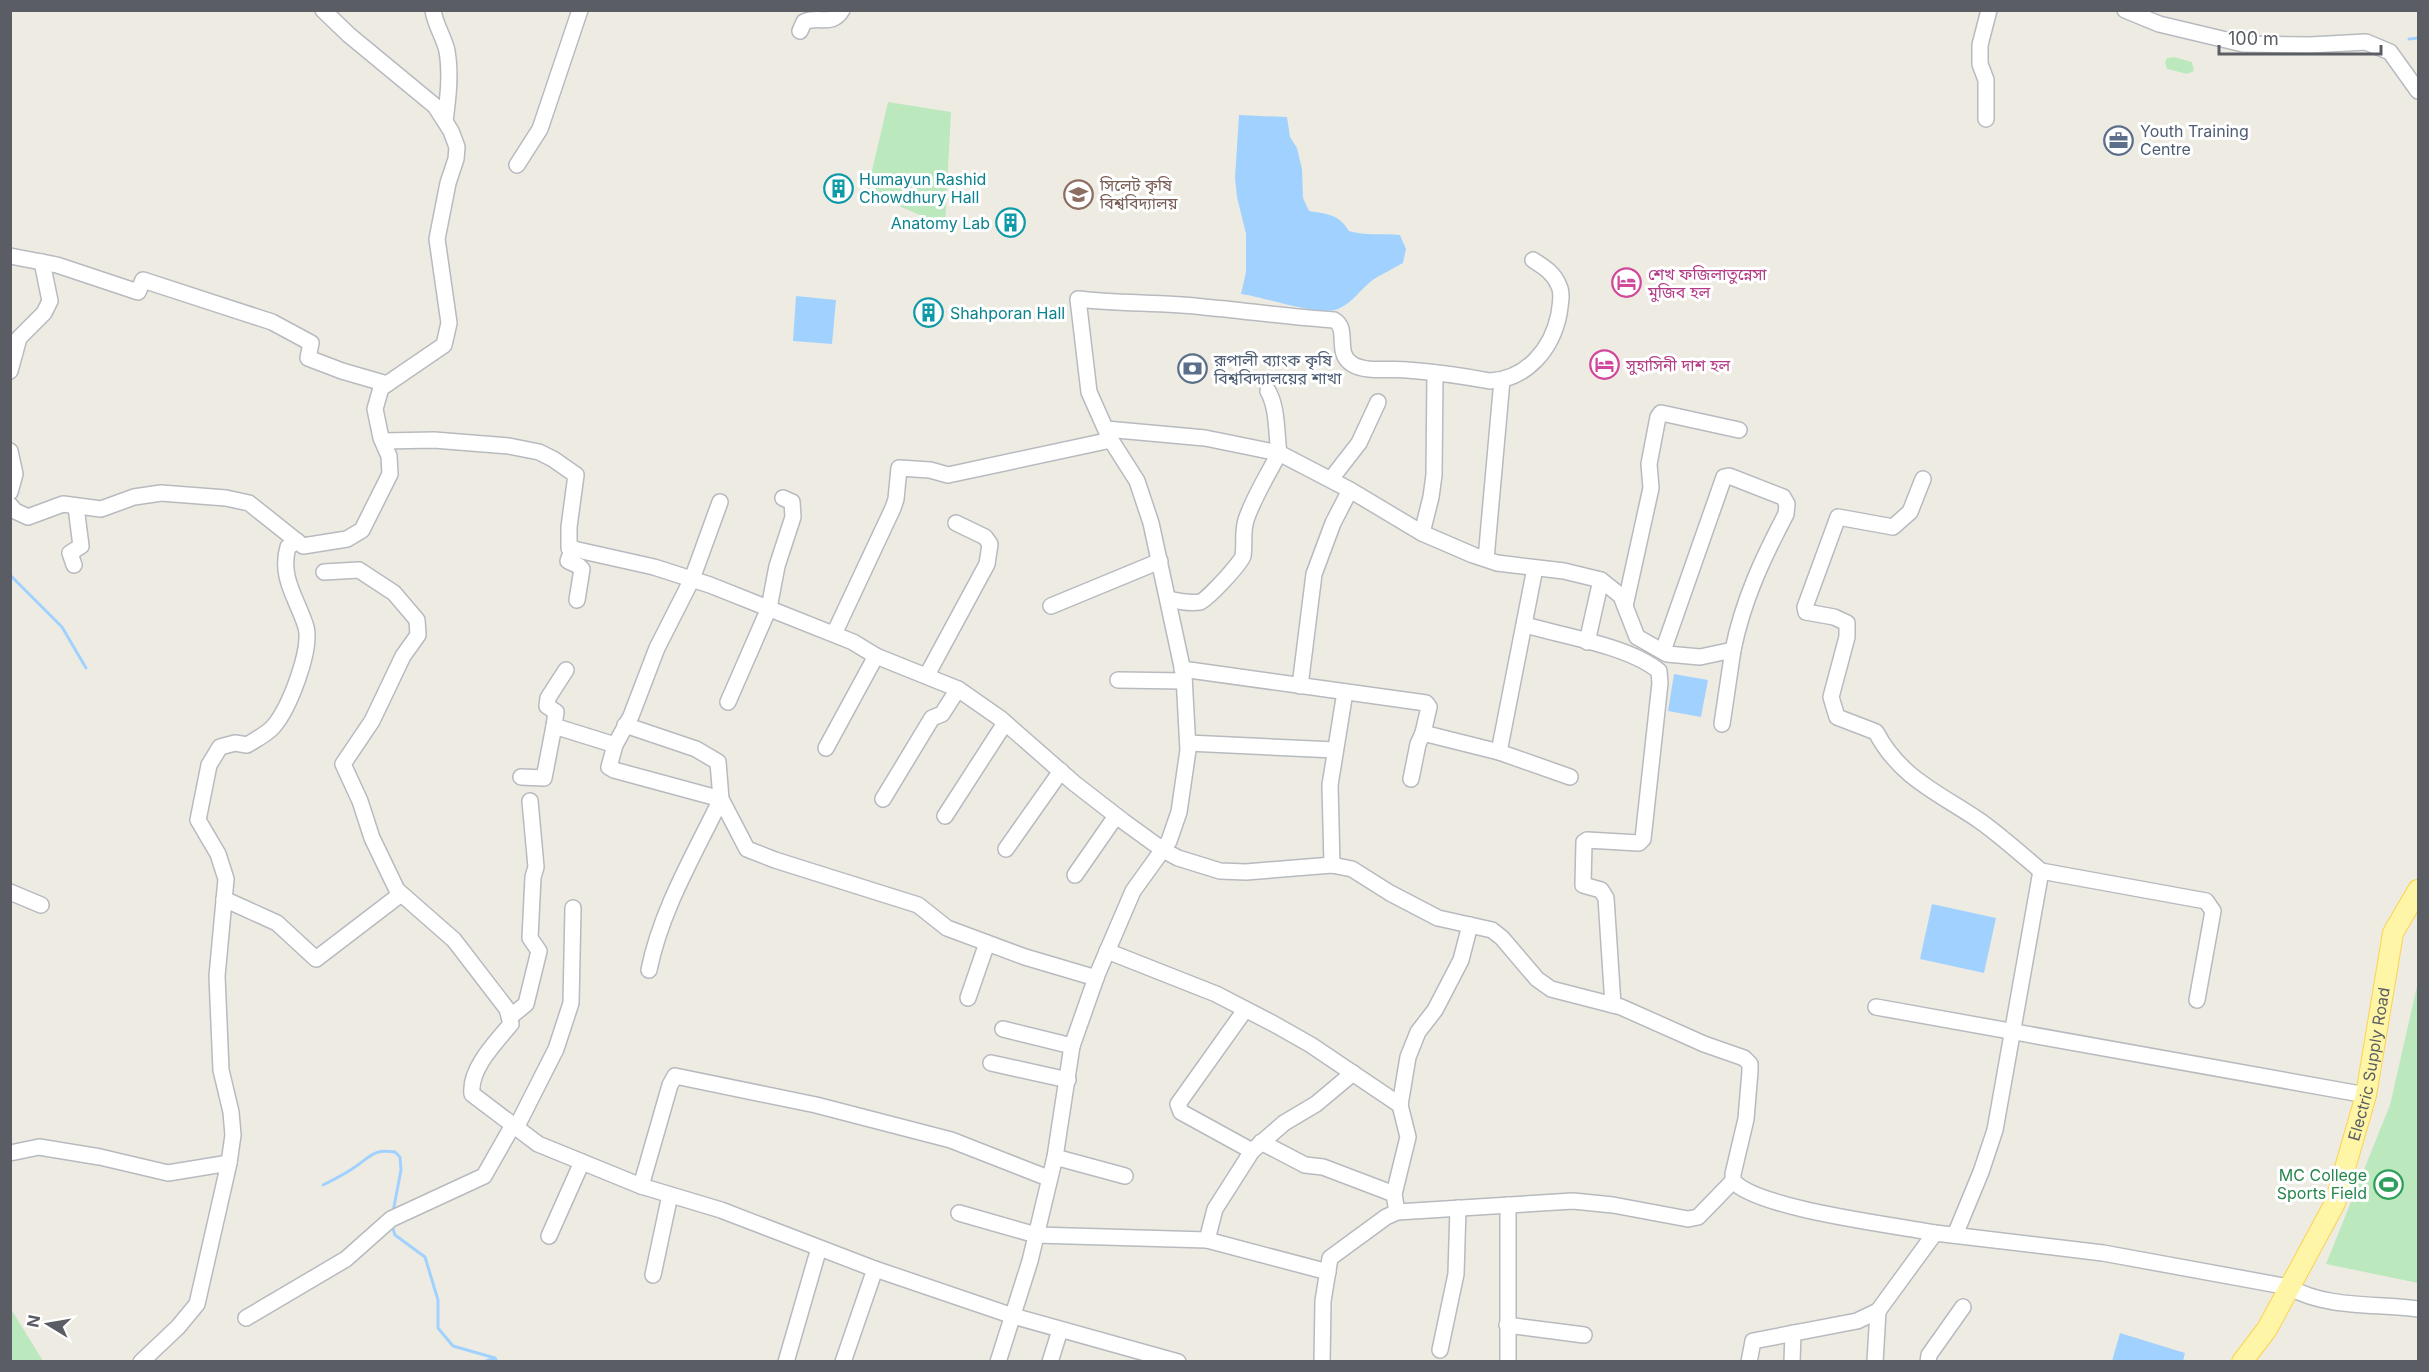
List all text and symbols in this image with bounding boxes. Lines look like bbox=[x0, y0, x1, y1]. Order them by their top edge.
scale bar bbox=[2219, 18, 2381, 56]
text: 100 m bbox=[2228, 28, 2279, 49]
place label: Youth Training Centre bbox=[2140, 121, 2249, 159]
office icon: Youth Training Centre bbox=[2103, 124, 2135, 156]
place label: Humayun Rashid Chowdhury Hall bbox=[859, 169, 986, 207]
building icon: Humayun Rashid Chowdhury Hall bbox=[822, 172, 854, 204]
place label: সিলেট কৃষি বিশ্ববিদ্যালয় bbox=[1099, 175, 1179, 213]
school or university icon: সিলেট কৃষি বিশ্ববিদ্যালয় bbox=[1063, 178, 1095, 210]
building icon: Anatomy Lab bbox=[995, 207, 1027, 239]
place label: Anatomy Lab bbox=[891, 213, 990, 233]
place label: শেখ ফজিলাতুন্নেসা মুজিব হল bbox=[1647, 264, 1767, 302]
hotel icon: শেখ ফজিলাতুন্নেসা মুজিব হল bbox=[1611, 267, 1643, 299]
building icon: Shahporan Hall bbox=[913, 297, 945, 329]
place label: Shahporan Hall bbox=[950, 303, 1065, 323]
hotel icon: সুহাসিনী দাশ হল bbox=[1589, 349, 1621, 381]
place label: রূপালী ব্যাংক কৃষি বিশ্ববিদ্যালয়ের শাখা bbox=[1213, 350, 1342, 388]
bank icon: রূপালী ব্যাংক কৃষি বিশ্ববিদ্যালয়ের শাখা bbox=[1177, 353, 1209, 385]
place label: সুহাসিনী দাশ হল bbox=[1625, 355, 1730, 375]
street label: Electric Supply Road bbox=[2343, 986, 2394, 1143]
place label: MC College Sports Field bbox=[2277, 1165, 2367, 1203]
sports icon: MC College Sports Field bbox=[2372, 1168, 2404, 1200]
north arrow bbox=[18, 1294, 78, 1354]
text: N bbox=[22, 1313, 44, 1329]

